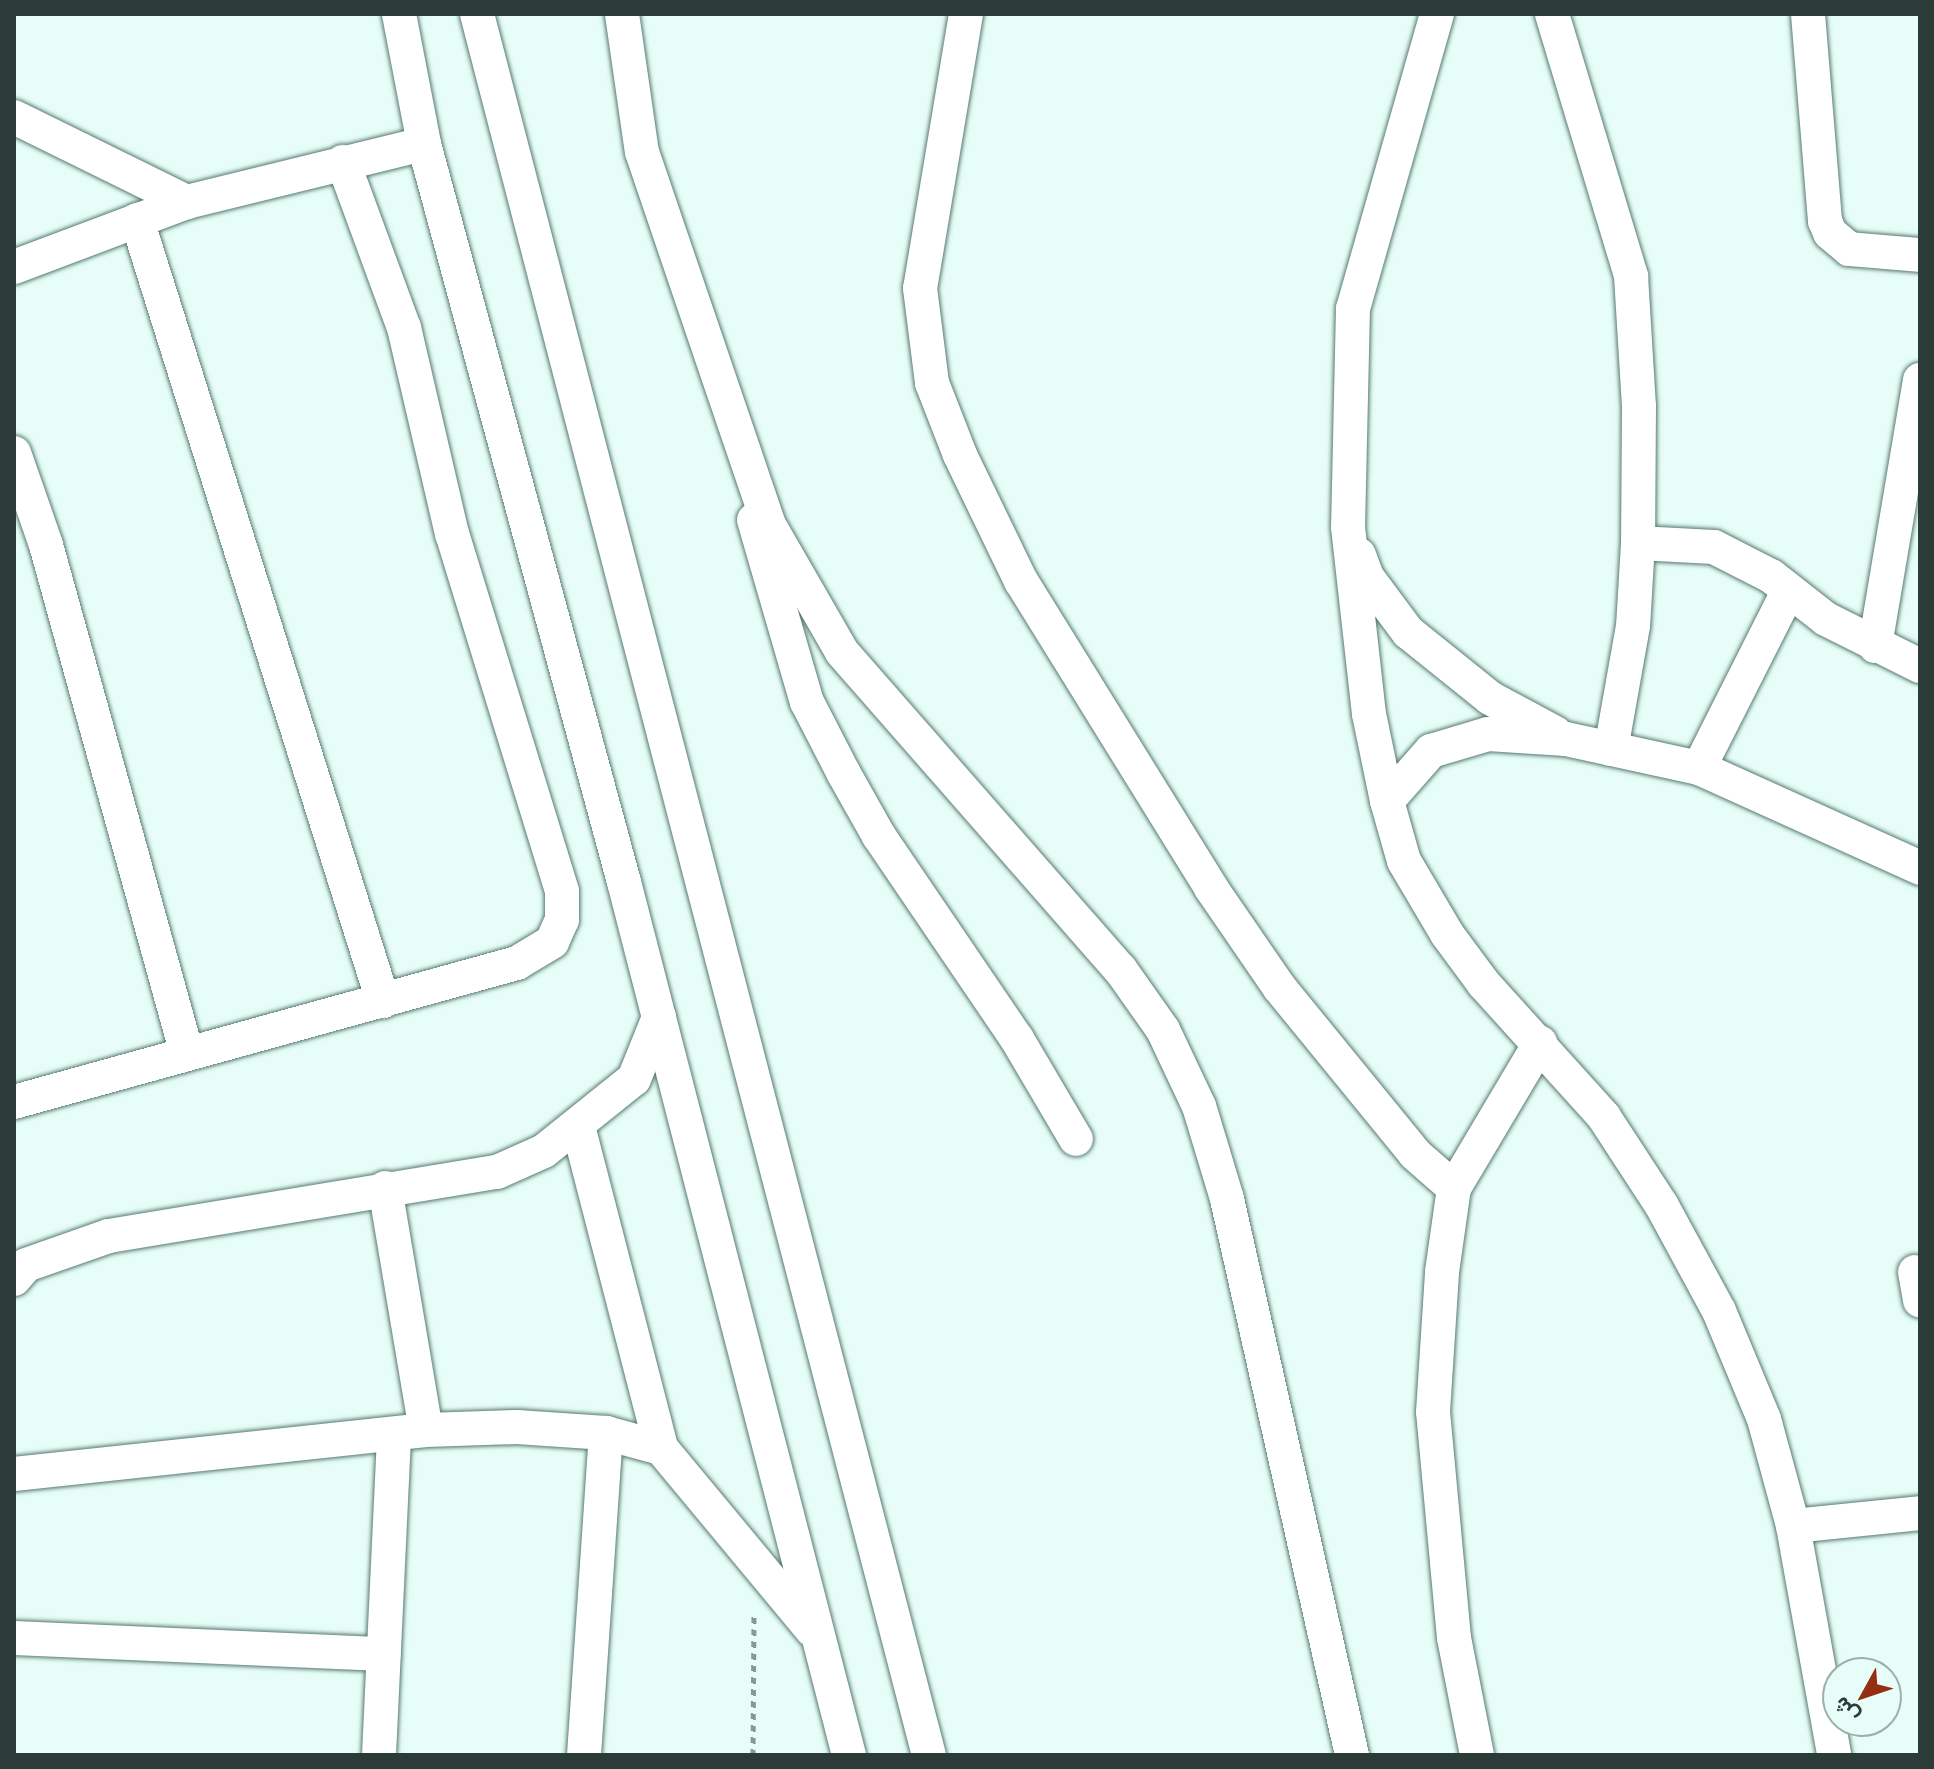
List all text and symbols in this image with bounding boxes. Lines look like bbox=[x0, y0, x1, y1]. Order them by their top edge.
north arrow bbox=[1822, 1657, 1902, 1737]
text: ش bbox=[1827, 1693, 1864, 1730]

